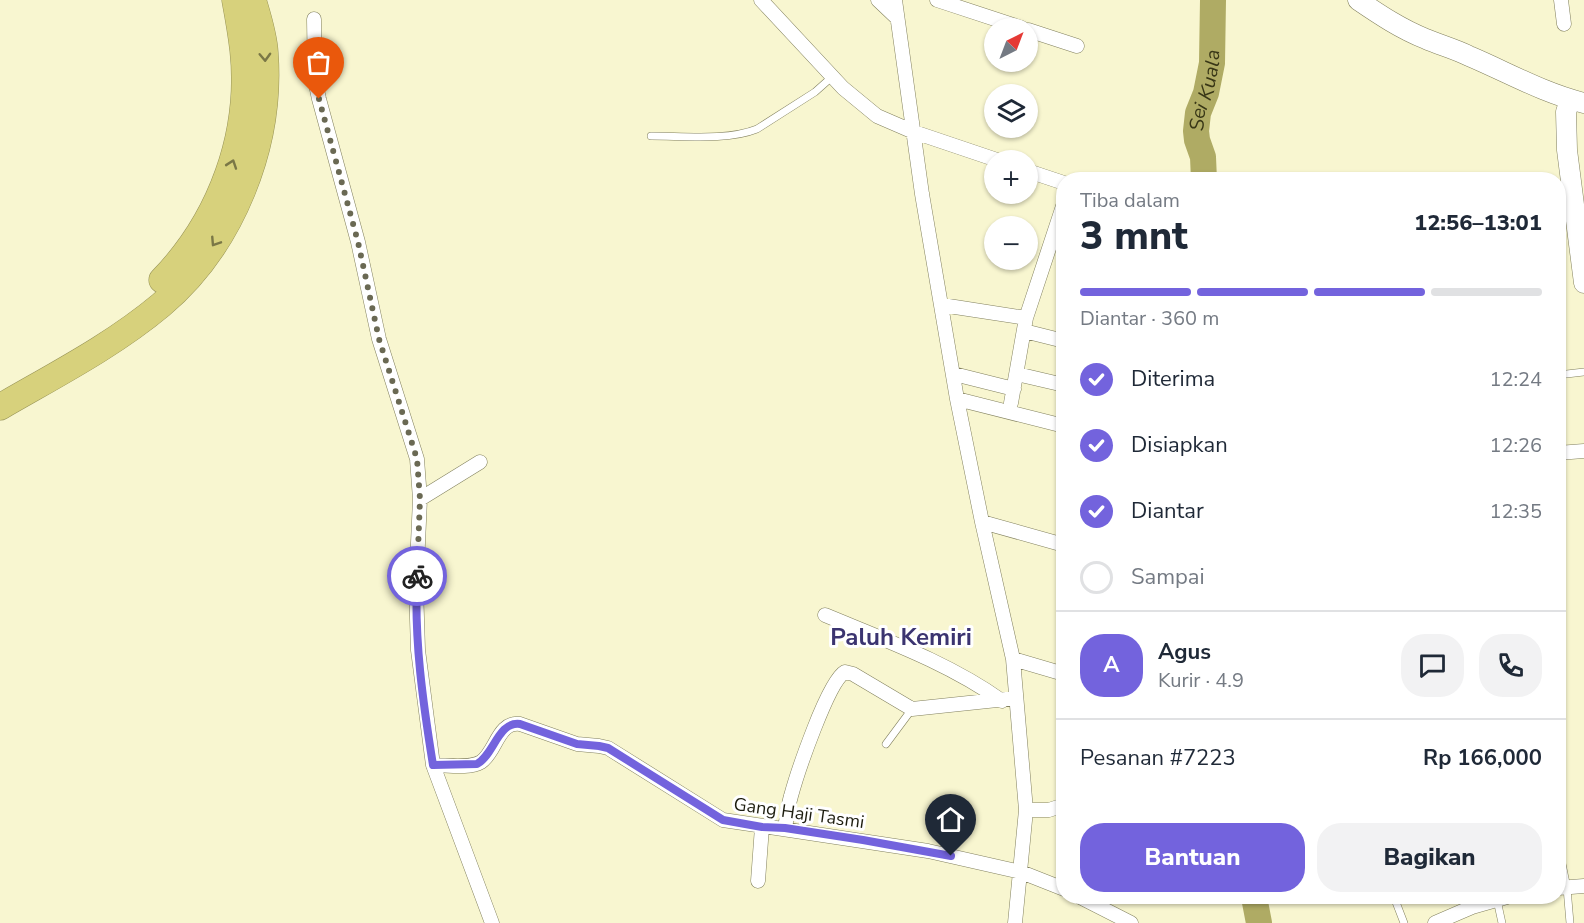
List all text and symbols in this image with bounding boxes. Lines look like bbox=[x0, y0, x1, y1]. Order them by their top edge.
north arrow bbox=[984, 18, 1038, 72]
map controls bbox=[984, 18, 1038, 270]
pin bbox=[293, 37, 344, 99]
icon: bag bbox=[302, 46, 335, 79]
water label: Sei Kuala bbox=[1183, 49, 1226, 132]
one-way arrow bbox=[258, 52, 271, 61]
button: layers bbox=[984, 84, 1038, 138]
button: + bbox=[984, 150, 1038, 204]
one-way arrow bbox=[224, 159, 237, 170]
text: Tiba dalam bbox=[1080, 187, 1180, 214]
text: 12:56–13:01 bbox=[1414, 208, 1542, 238]
text: 3 mnt bbox=[1080, 210, 1188, 263]
button: − bbox=[984, 216, 1038, 270]
one-way arrow bbox=[211, 236, 223, 246]
text: Diantar · 360 m bbox=[1080, 305, 1219, 332]
icon: check bbox=[1080, 363, 1113, 396]
text: Diterima bbox=[1131, 364, 1215, 394]
text: 12:24 bbox=[1489, 366, 1542, 393]
icon: check bbox=[1080, 429, 1113, 462]
text: Disiapkan bbox=[1131, 430, 1228, 460]
text: 12:26 bbox=[1489, 432, 1542, 459]
icon: check bbox=[1080, 495, 1113, 528]
text: Diantar bbox=[1131, 496, 1204, 526]
text: 12:35 bbox=[1489, 498, 1542, 525]
courier bbox=[387, 546, 447, 606]
icon: bike bbox=[401, 560, 434, 593]
text: Sampai bbox=[1131, 562, 1205, 592]
district label: Paluh Kemiri bbox=[830, 621, 972, 653]
button: chat bbox=[1401, 634, 1464, 697]
button: phone bbox=[1479, 634, 1542, 697]
text: Agus bbox=[1158, 637, 1211, 667]
text: A bbox=[1103, 650, 1120, 680]
text: Kurir · 4.9 bbox=[1158, 667, 1244, 694]
text: Pesanan #7223 bbox=[1080, 743, 1236, 773]
text: Rp 166,000 bbox=[1423, 743, 1542, 773]
street label: Gang Haji Tasmi bbox=[732, 792, 866, 834]
pin bbox=[925, 794, 976, 856]
icon: home bbox=[934, 803, 967, 836]
button: Bantuan bbox=[1080, 823, 1305, 892]
button: Bagikan bbox=[1317, 823, 1542, 892]

